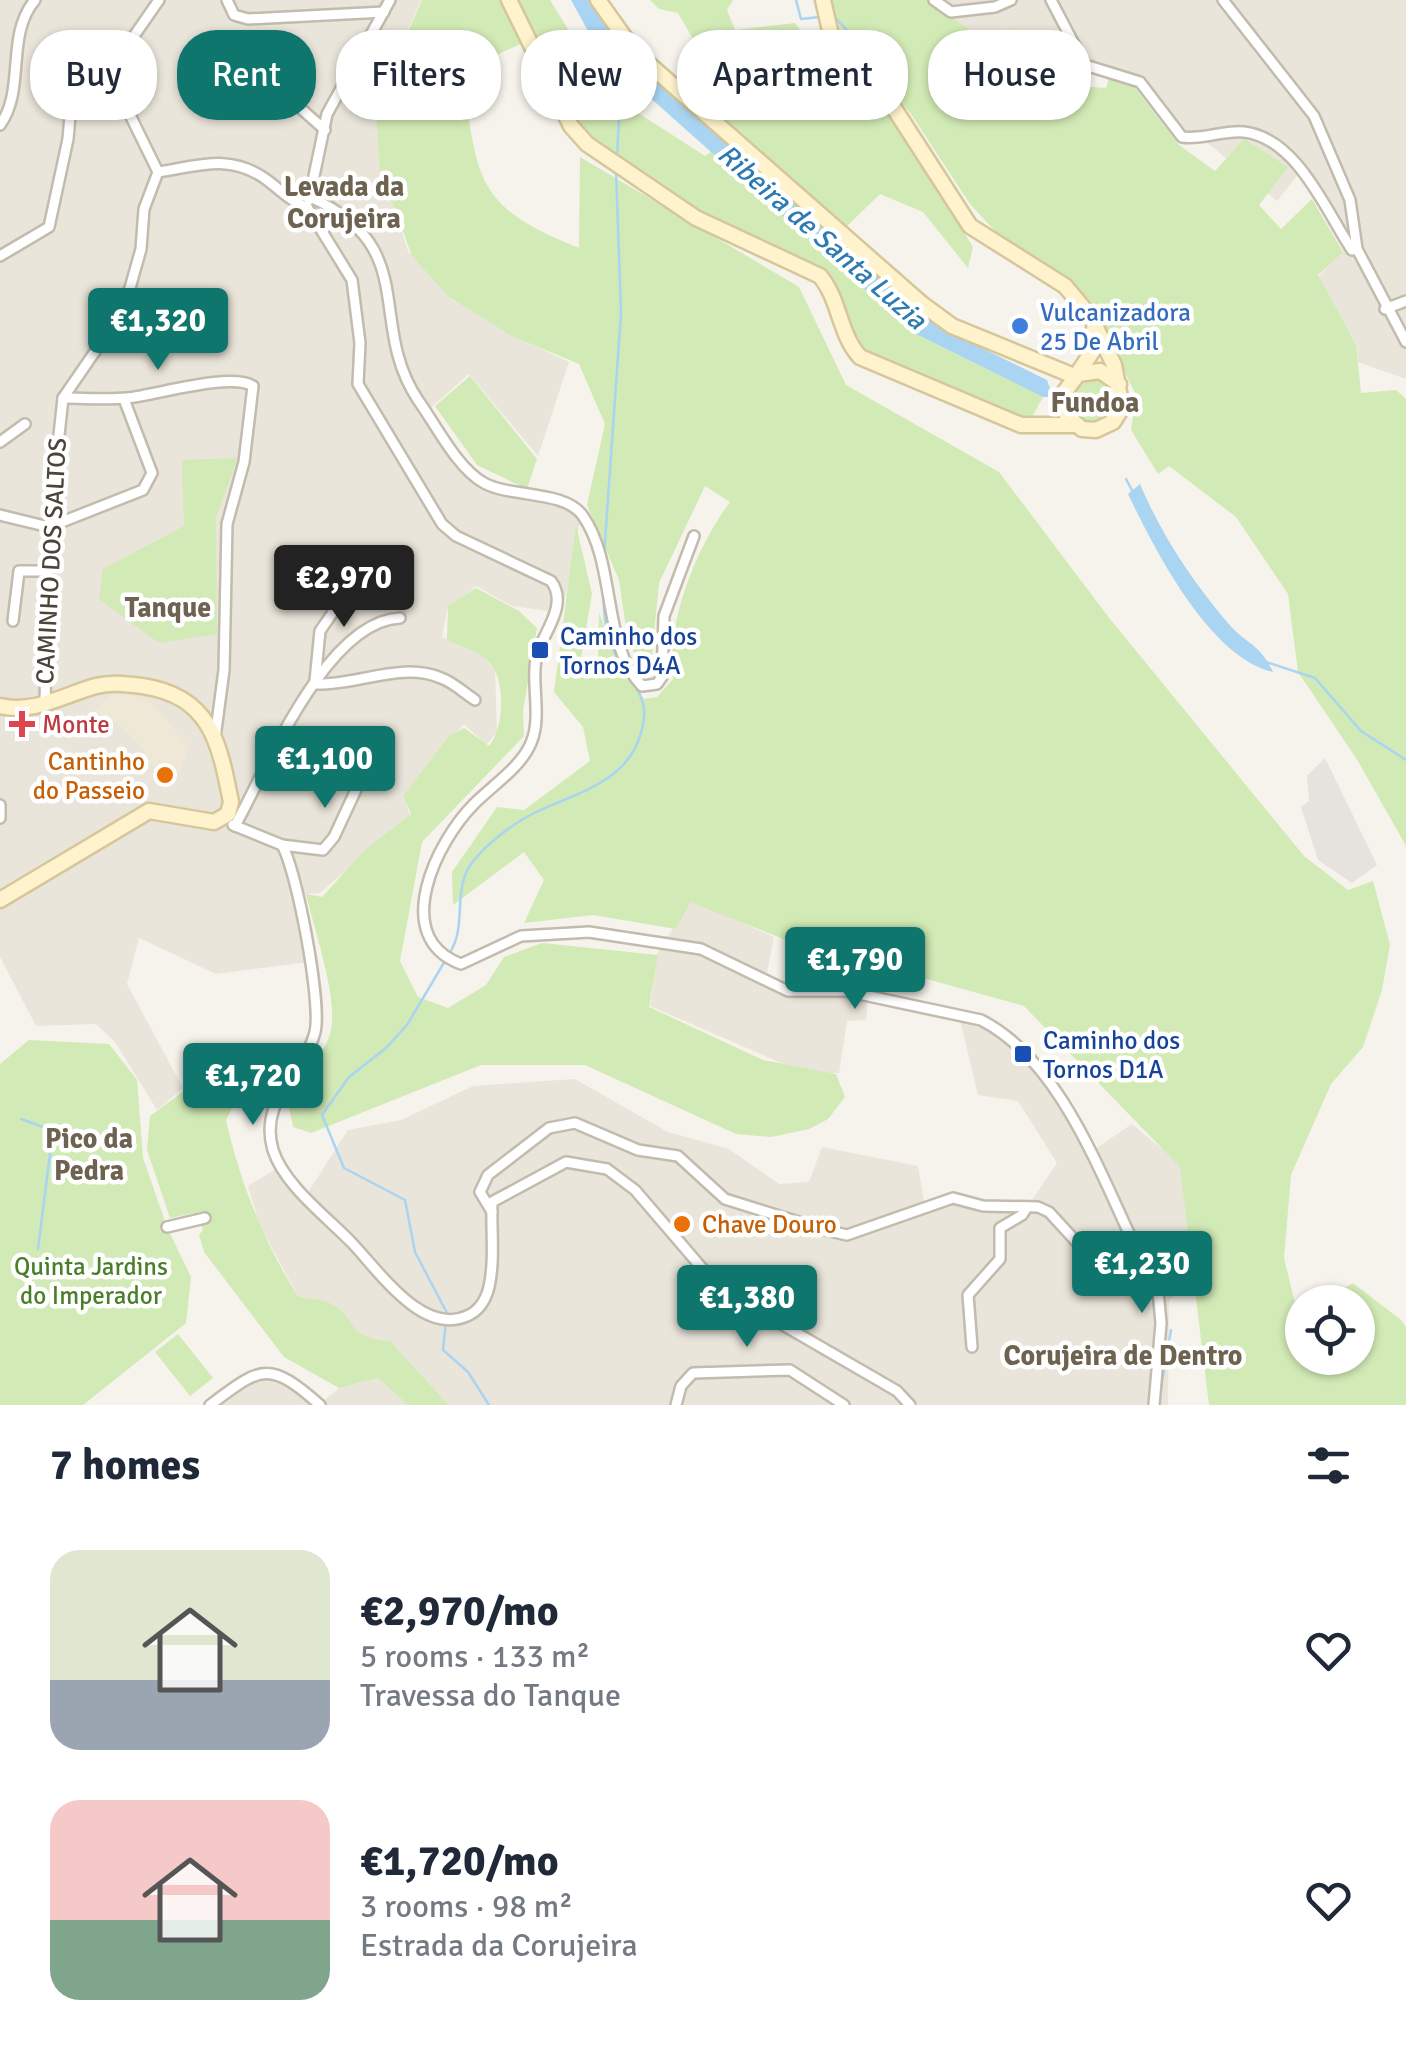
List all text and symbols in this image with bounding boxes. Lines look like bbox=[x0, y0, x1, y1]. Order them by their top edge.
chip: Buy bbox=[30, 30, 157, 120]
chip: Rent bbox=[177, 30, 316, 120]
chip: Filters bbox=[336, 30, 501, 120]
chip: New bbox=[521, 30, 657, 120]
chip: Apartment bbox=[677, 30, 908, 120]
chip: House bbox=[928, 30, 1091, 120]
water label: Ribeira de Santa Luzia bbox=[711, 137, 934, 337]
district label: Levada da Corujeira bbox=[284, 170, 404, 236]
pin: €1,320 bbox=[77, 288, 239, 373]
place label: Vulcanizadora 25 De Abril bbox=[1040, 297, 1191, 357]
text: €1,320 bbox=[110, 301, 206, 340]
marker: Vulcanizadora 25 De Abril bbox=[1009, 315, 1031, 337]
district label: Fundoa bbox=[1051, 386, 1139, 420]
street label: CAMINHO DOS SALTOS bbox=[29, 437, 73, 685]
pin: €2,970 bbox=[263, 545, 425, 630]
text: €2,970 bbox=[296, 558, 392, 597]
district label: Tanque bbox=[125, 591, 211, 625]
place label: Caminho dos Tornos D4A bbox=[560, 621, 697, 681]
marker: Caminho dos Tornos D4A bbox=[529, 639, 551, 661]
place label: Monte bbox=[42, 709, 110, 740]
marker: Monte bbox=[11, 713, 33, 735]
pin: €1,100 bbox=[244, 726, 406, 811]
text: €1,100 bbox=[277, 739, 373, 778]
place label: Cantinho do Passeio bbox=[33, 746, 145, 806]
marker: Cantinho do Passeio bbox=[154, 764, 176, 786]
pin: €1,790 bbox=[774, 927, 936, 1012]
text: €1,790 bbox=[807, 940, 903, 979]
place label: Caminho dos Tornos D1A bbox=[1043, 1025, 1180, 1085]
pin: €1,720 bbox=[172, 1043, 334, 1128]
marker: Caminho dos Tornos D1A bbox=[1012, 1043, 1034, 1065]
text: €1,720 bbox=[205, 1056, 301, 1095]
district label: Pico da Pedra bbox=[45, 1122, 133, 1188]
place label: Chave Douro bbox=[702, 1209, 837, 1240]
marker: Chave Douro bbox=[671, 1213, 693, 1235]
pin: €1,230 bbox=[1061, 1231, 1223, 1316]
text: €1,230 bbox=[1094, 1244, 1190, 1283]
park label: Quinta Jardins do Imperador bbox=[14, 1251, 168, 1311]
pin: €1,380 bbox=[666, 1265, 828, 1350]
text: €1,380 bbox=[699, 1278, 795, 1317]
map controls bbox=[1285, 1285, 1375, 1375]
button: locate bbox=[1285, 1285, 1375, 1375]
district label: Corujeira de Dentro bbox=[1004, 1339, 1242, 1373]
icon: filters bbox=[1301, 1438, 1356, 1493]
text: 7 homes bbox=[50, 1440, 200, 1491]
text: €2,970/mo bbox=[360, 1586, 559, 1637]
icon: home bbox=[130, 1590, 250, 1710]
icon: heart bbox=[1301, 1623, 1356, 1678]
text: 5 rooms · 133 m² bbox=[360, 1637, 590, 1676]
text: Travessa do Tanque bbox=[360, 1676, 621, 1715]
text: €1,720/mo bbox=[360, 1836, 559, 1887]
icon: home bbox=[130, 1840, 250, 1960]
icon: heart bbox=[1301, 1873, 1356, 1928]
text: 3 rooms · 98 m² bbox=[360, 1887, 573, 1926]
text: Estrada da Corujeira bbox=[360, 1926, 638, 1965]

